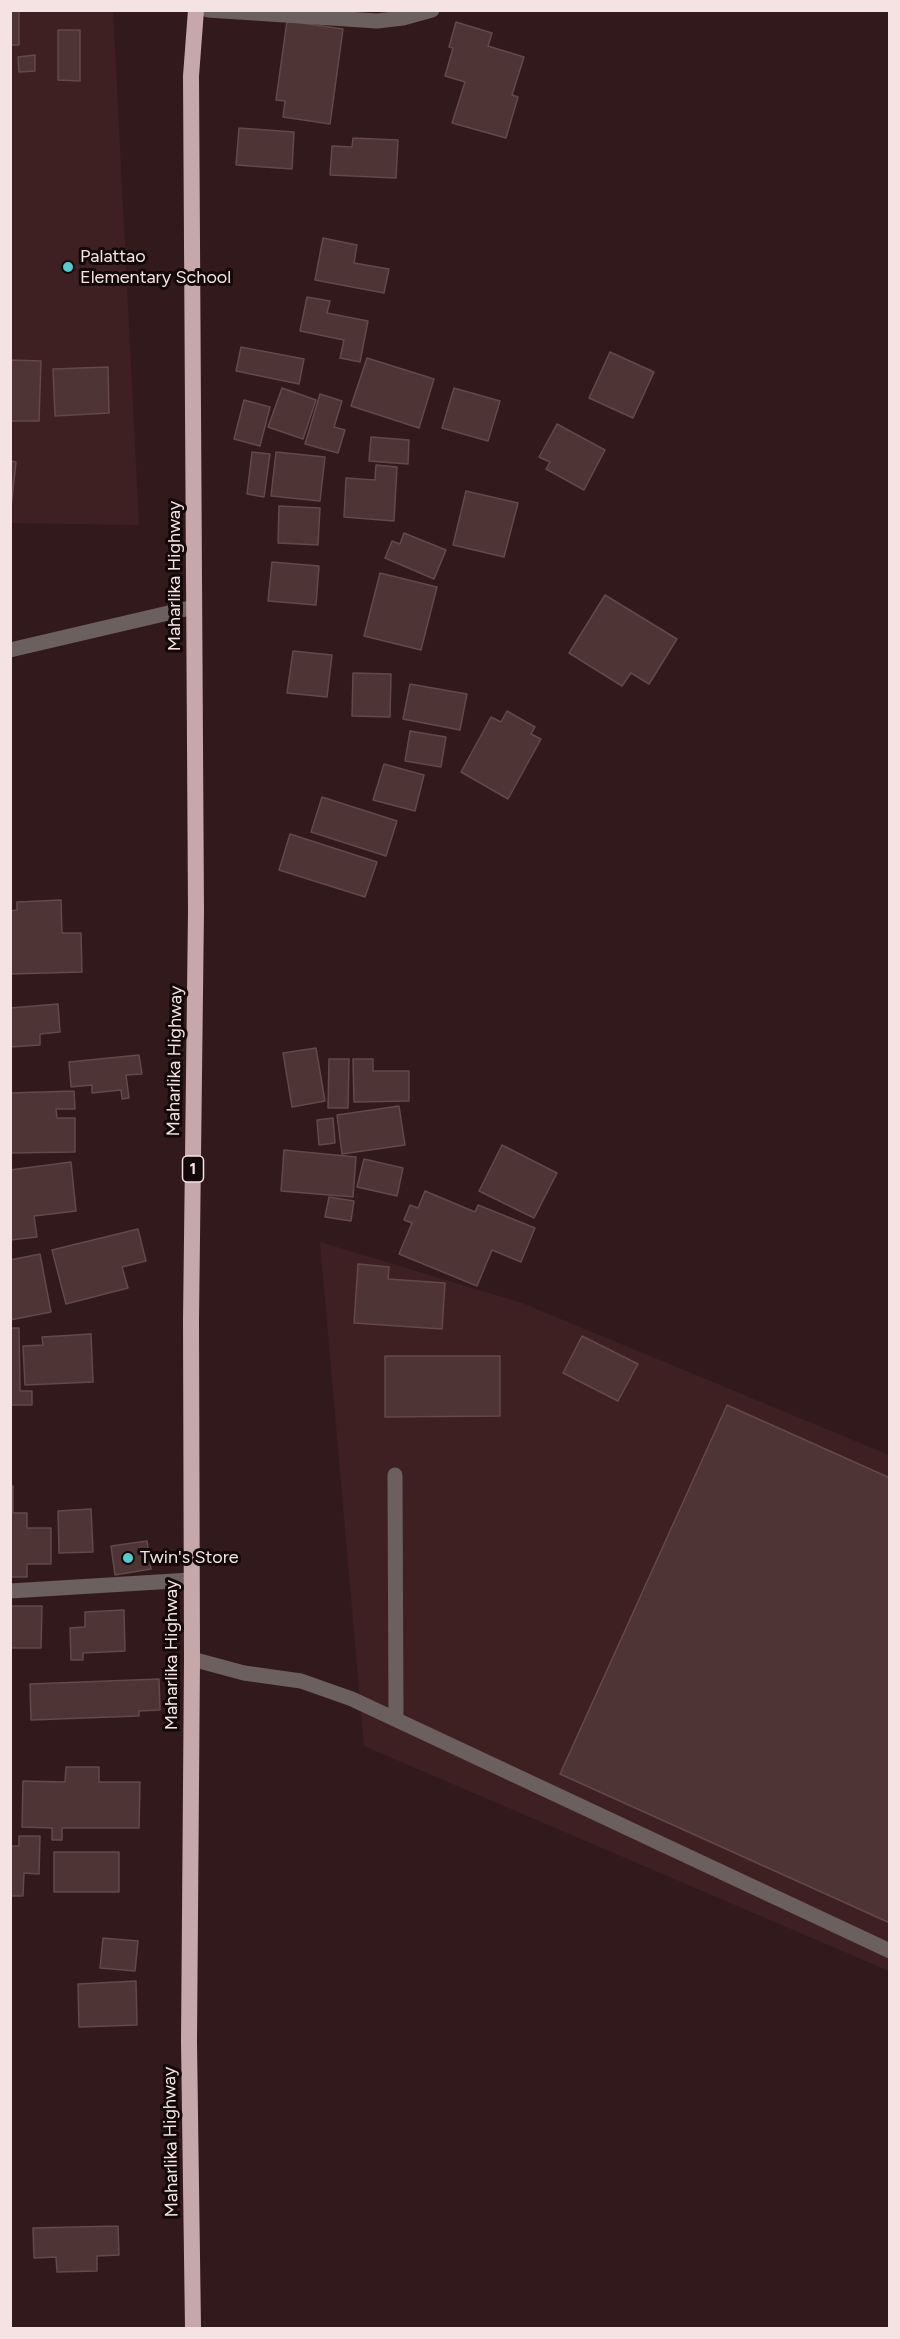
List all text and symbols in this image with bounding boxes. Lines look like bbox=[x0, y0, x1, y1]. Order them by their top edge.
place label: Palattao Elementary School bbox=[80, 246, 231, 288]
marker: Palattao Elementary School bbox=[61, 260, 75, 274]
street label: Maharlika Highway bbox=[164, 501, 186, 651]
street label: Maharlika Highway bbox=[163, 986, 187, 1136]
road number: 1 bbox=[182, 1156, 204, 1182]
place label: Twin's Store bbox=[140, 1547, 239, 1569]
marker: Twin's Store bbox=[121, 1551, 135, 1565]
street label: Maharlika Highway bbox=[161, 1580, 183, 1730]
street label: Maharlika Highway bbox=[159, 2067, 183, 2217]

